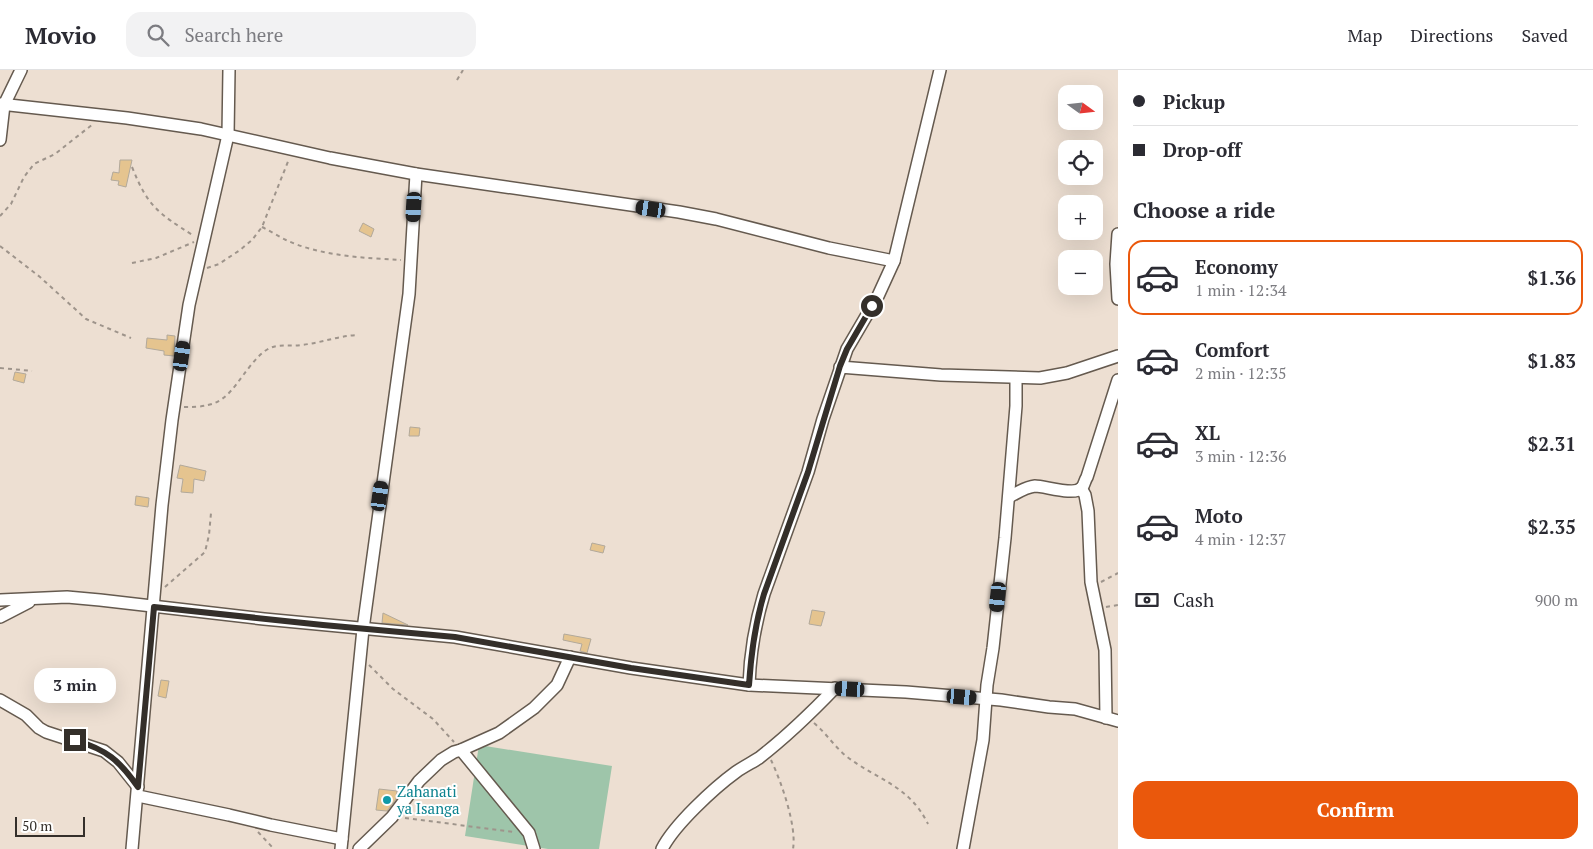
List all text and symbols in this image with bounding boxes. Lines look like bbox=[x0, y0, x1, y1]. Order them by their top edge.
search box bbox=[126, 12, 476, 57]
text: Movio bbox=[25, 19, 96, 51]
icon: search bbox=[144, 21, 172, 49]
text: Search here bbox=[184, 22, 283, 47]
text: Map bbox=[1347, 23, 1382, 47]
text: Directions bbox=[1410, 23, 1493, 47]
text: Saved bbox=[1521, 23, 1568, 47]
north arrow bbox=[1058, 85, 1102, 130]
map controls bbox=[1058, 85, 1103, 295]
text: Pickup bbox=[1163, 89, 1225, 114]
text: Drop-off bbox=[1163, 137, 1241, 162]
button: locate bbox=[1058, 140, 1103, 185]
car bbox=[405, 192, 422, 222]
button: + bbox=[1058, 195, 1103, 240]
text: Choose a ride bbox=[1133, 195, 1275, 224]
car bbox=[635, 199, 666, 219]
button: − bbox=[1058, 250, 1103, 295]
text: Economy bbox=[1195, 254, 1278, 279]
icon: car bbox=[1135, 255, 1180, 300]
text: $1.36 bbox=[1527, 265, 1576, 290]
text: 1 min · 12:34 bbox=[1195, 279, 1287, 301]
route start bbox=[861, 295, 883, 317]
text: Comfort bbox=[1195, 337, 1270, 362]
icon: car bbox=[1135, 338, 1180, 383]
car bbox=[172, 340, 191, 372]
text: $1.83 bbox=[1527, 348, 1576, 373]
text: 2 min · 12:35 bbox=[1195, 362, 1287, 384]
text: XL bbox=[1195, 420, 1220, 445]
icon: car bbox=[1135, 421, 1180, 466]
text: $2.31 bbox=[1527, 431, 1576, 456]
text: 3 min · 12:36 bbox=[1195, 445, 1287, 467]
car bbox=[370, 480, 389, 512]
text: Moto bbox=[1195, 503, 1243, 528]
icon: car bbox=[1135, 504, 1180, 549]
text: $2.35 bbox=[1527, 514, 1576, 539]
text: 4 min · 12:37 bbox=[1195, 528, 1287, 550]
car bbox=[988, 581, 1007, 613]
icon: cash bbox=[1133, 586, 1161, 614]
text: Cash bbox=[1173, 587, 1214, 612]
text: 900 m bbox=[1535, 589, 1578, 611]
callout: 3 min bbox=[34, 668, 116, 702]
text: 3 min bbox=[53, 674, 97, 696]
car bbox=[834, 681, 865, 697]
car bbox=[946, 688, 977, 706]
route end bbox=[64, 729, 86, 751]
place label: Zahanati ya Isanga bbox=[396, 781, 460, 818]
button: Confirm bbox=[1133, 781, 1578, 839]
marker: Zahanati ya Isanga bbox=[381, 794, 393, 806]
scale bar bbox=[15, 814, 85, 837]
text: 50 m bbox=[22, 816, 52, 835]

